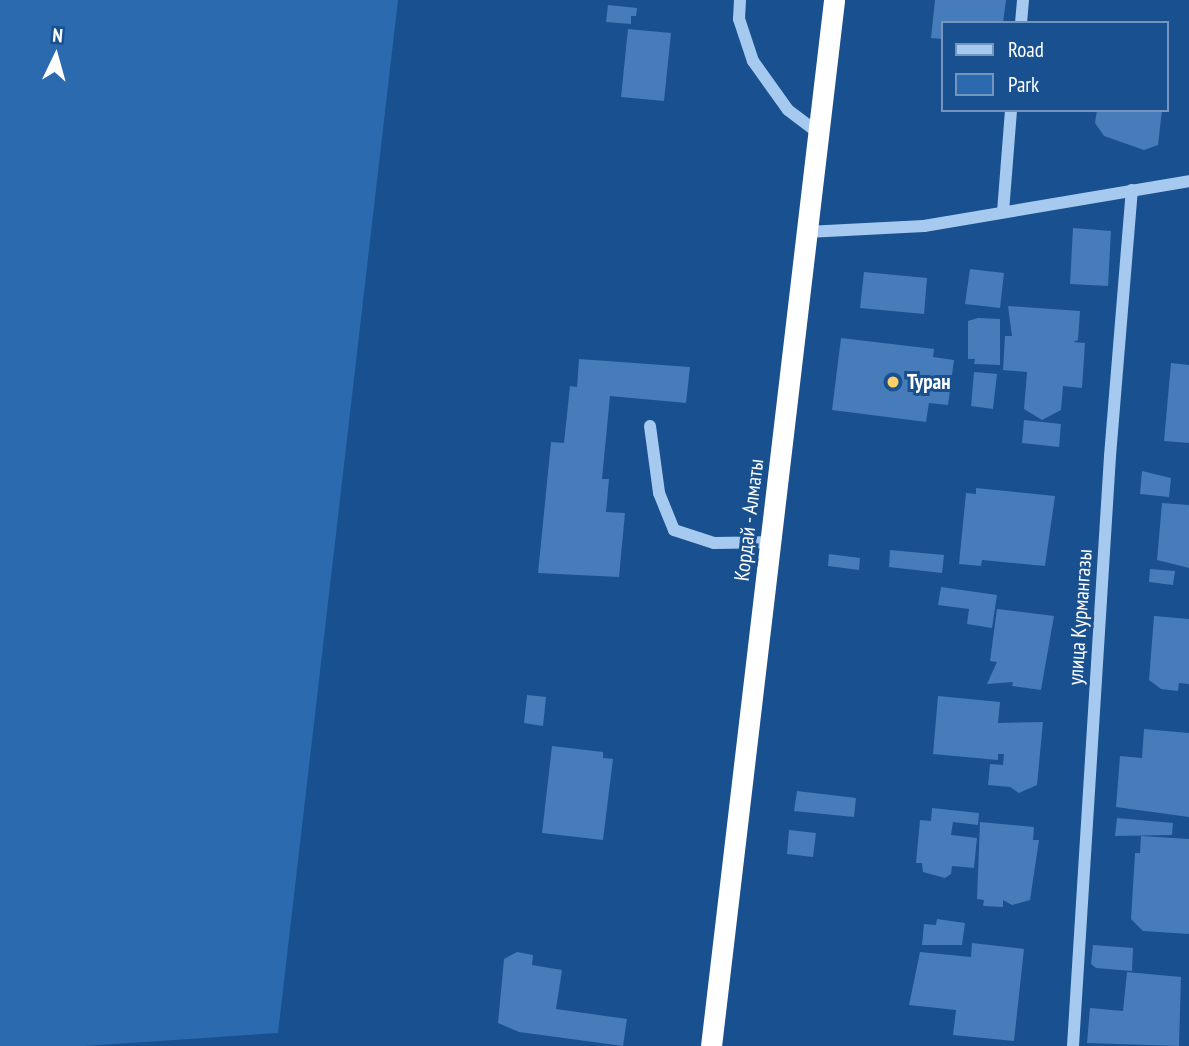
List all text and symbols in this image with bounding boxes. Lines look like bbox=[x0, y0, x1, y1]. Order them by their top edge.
north arrow bbox=[21, 21, 91, 91]
legend bbox=[940, 21, 1168, 112]
text: N bbox=[52, 23, 64, 47]
text: Road bbox=[1008, 36, 1044, 63]
text: Park bbox=[1008, 71, 1039, 98]
place label: Туран bbox=[907, 369, 951, 395]
marker: Туран bbox=[885, 374, 901, 390]
street label: Кордай - Алматы bbox=[729, 456, 769, 584]
street label: улица Курмангазы bbox=[1063, 548, 1097, 686]

